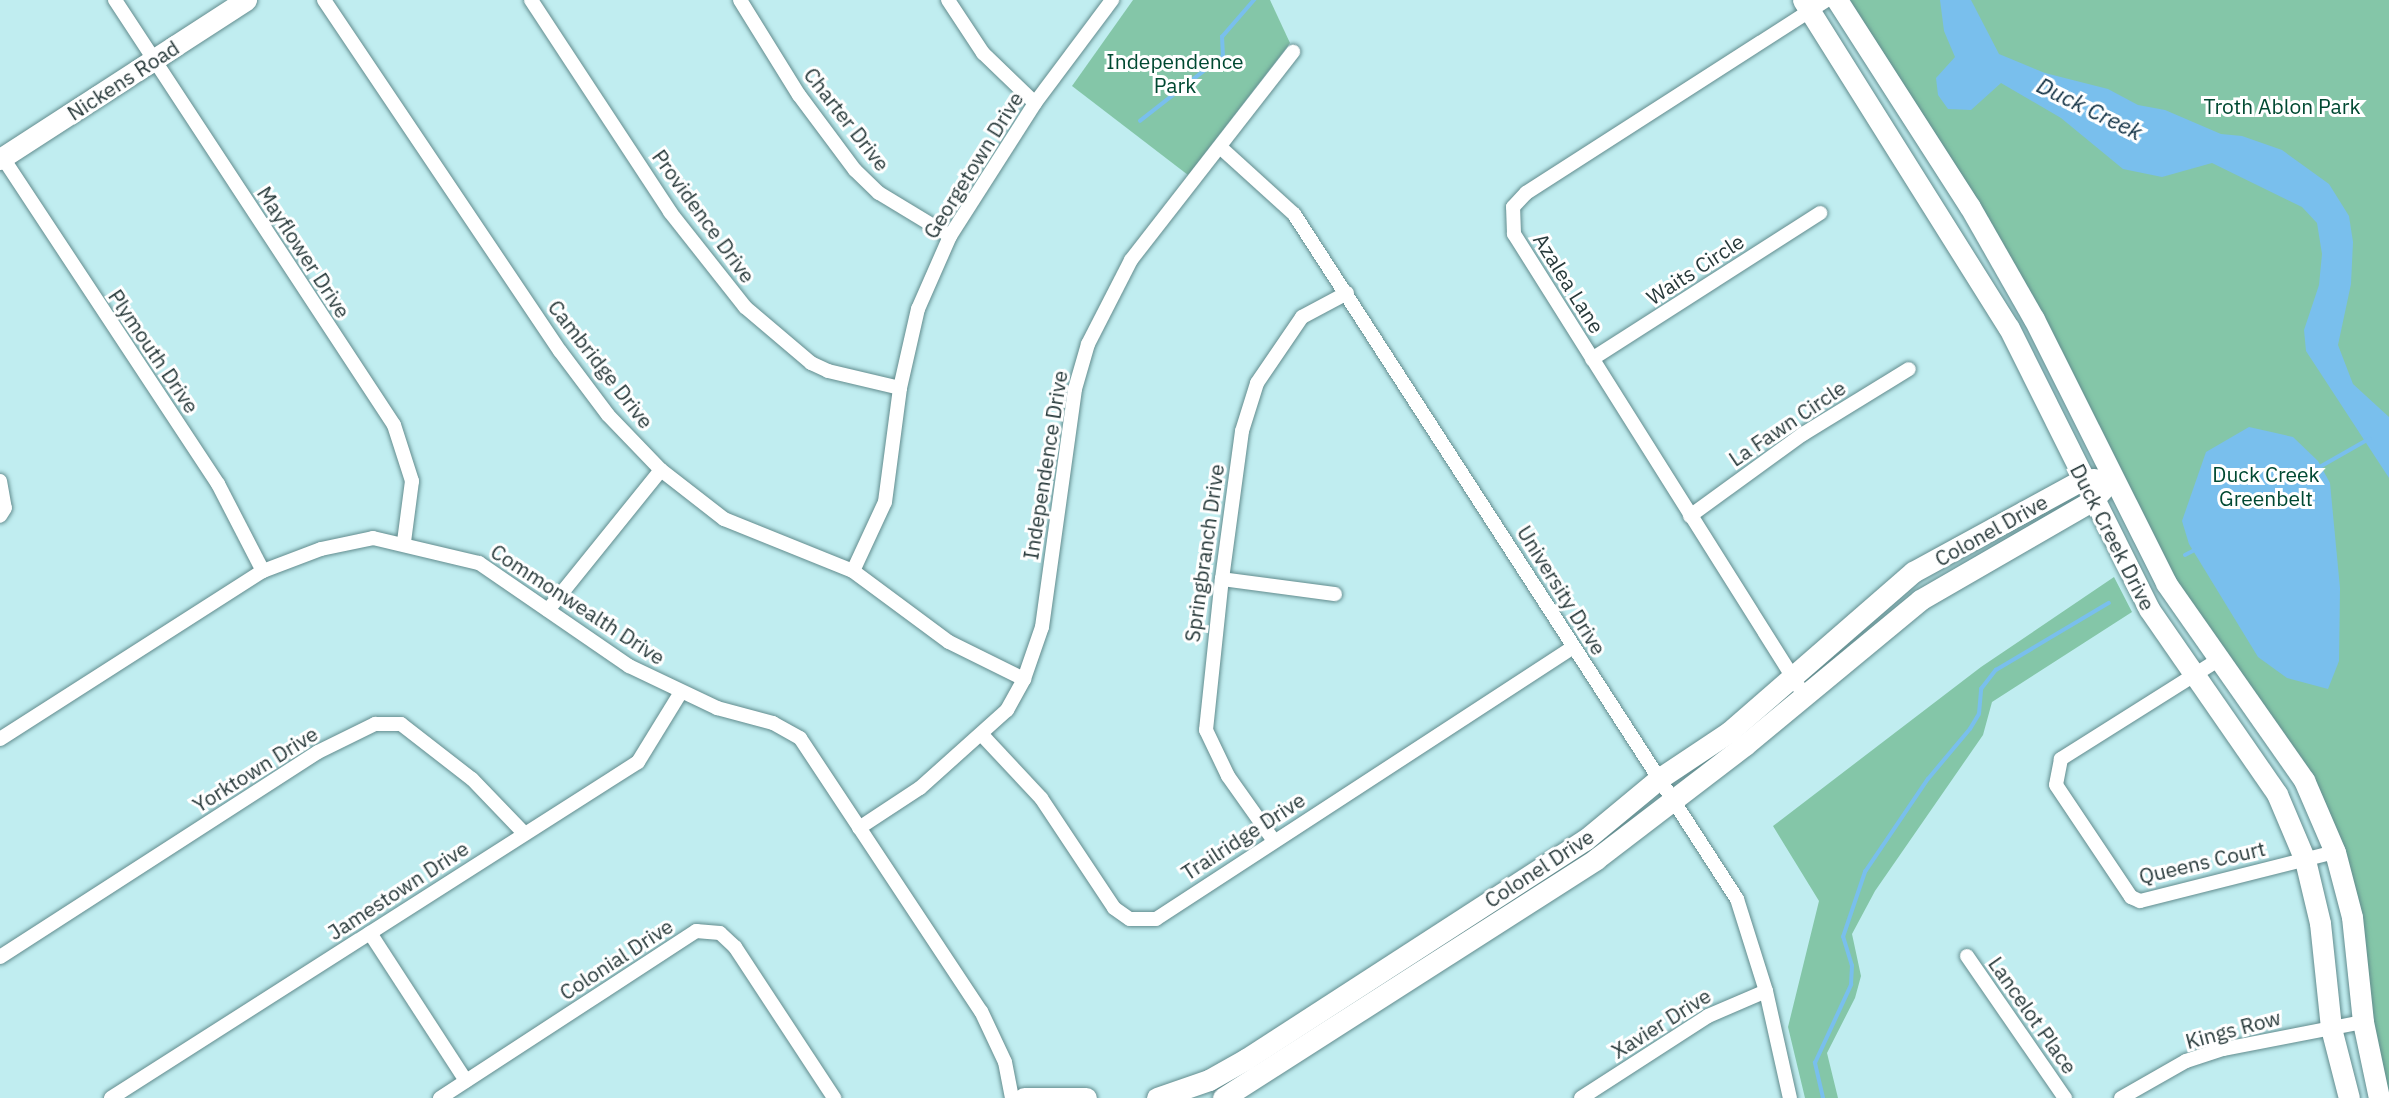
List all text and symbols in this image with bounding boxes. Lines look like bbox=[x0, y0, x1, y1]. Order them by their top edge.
street label: Nickens Road bbox=[62, 34, 184, 126]
park label: Independence Park bbox=[1106, 48, 1244, 98]
street label: Charter Drive bbox=[799, 62, 895, 176]
water label: Duck Creek bbox=[2033, 71, 2147, 145]
street label: Georgetown Drive bbox=[918, 87, 1028, 243]
park label: Troth Ablon Park bbox=[2203, 93, 2361, 119]
street label: Providence Drive bbox=[647, 144, 761, 288]
street label: Mayflower Drive bbox=[252, 181, 356, 323]
street label: Azalea Lane bbox=[1528, 228, 1610, 338]
street label: Waits Circle bbox=[1642, 228, 1748, 310]
street label: Plymouth Drive bbox=[103, 284, 205, 418]
street label: Cambridge Drive bbox=[543, 295, 659, 433]
street label: Independence Drive bbox=[1018, 369, 1072, 561]
street label: La Fawn Circle bbox=[1724, 375, 1850, 471]
street label: Duck Creek Drive bbox=[2065, 460, 2161, 614]
park label: Duck Creek Greenbelt bbox=[2212, 461, 2320, 511]
street label: Springbranch Drive bbox=[1179, 462, 1229, 644]
street label: Colonel Drive bbox=[1930, 489, 2052, 571]
street label: University Drive bbox=[1512, 521, 1612, 659]
street label: Commonwealth Drive bbox=[486, 538, 670, 670]
street label: Yorktown Drive bbox=[188, 721, 322, 817]
street label: Trailridge Drive bbox=[1177, 787, 1309, 885]
street label: Colonel Drive bbox=[1480, 823, 1598, 913]
street label: Jamestown Drive bbox=[323, 835, 473, 945]
street label: Queens Court bbox=[2136, 835, 2268, 889]
street label: Colonial Drive bbox=[555, 913, 677, 1005]
street label: Lancelot Place bbox=[1983, 952, 2083, 1078]
street label: Xavier Drive bbox=[1607, 983, 1715, 1063]
street label: Kings Row bbox=[2183, 1004, 2283, 1054]

